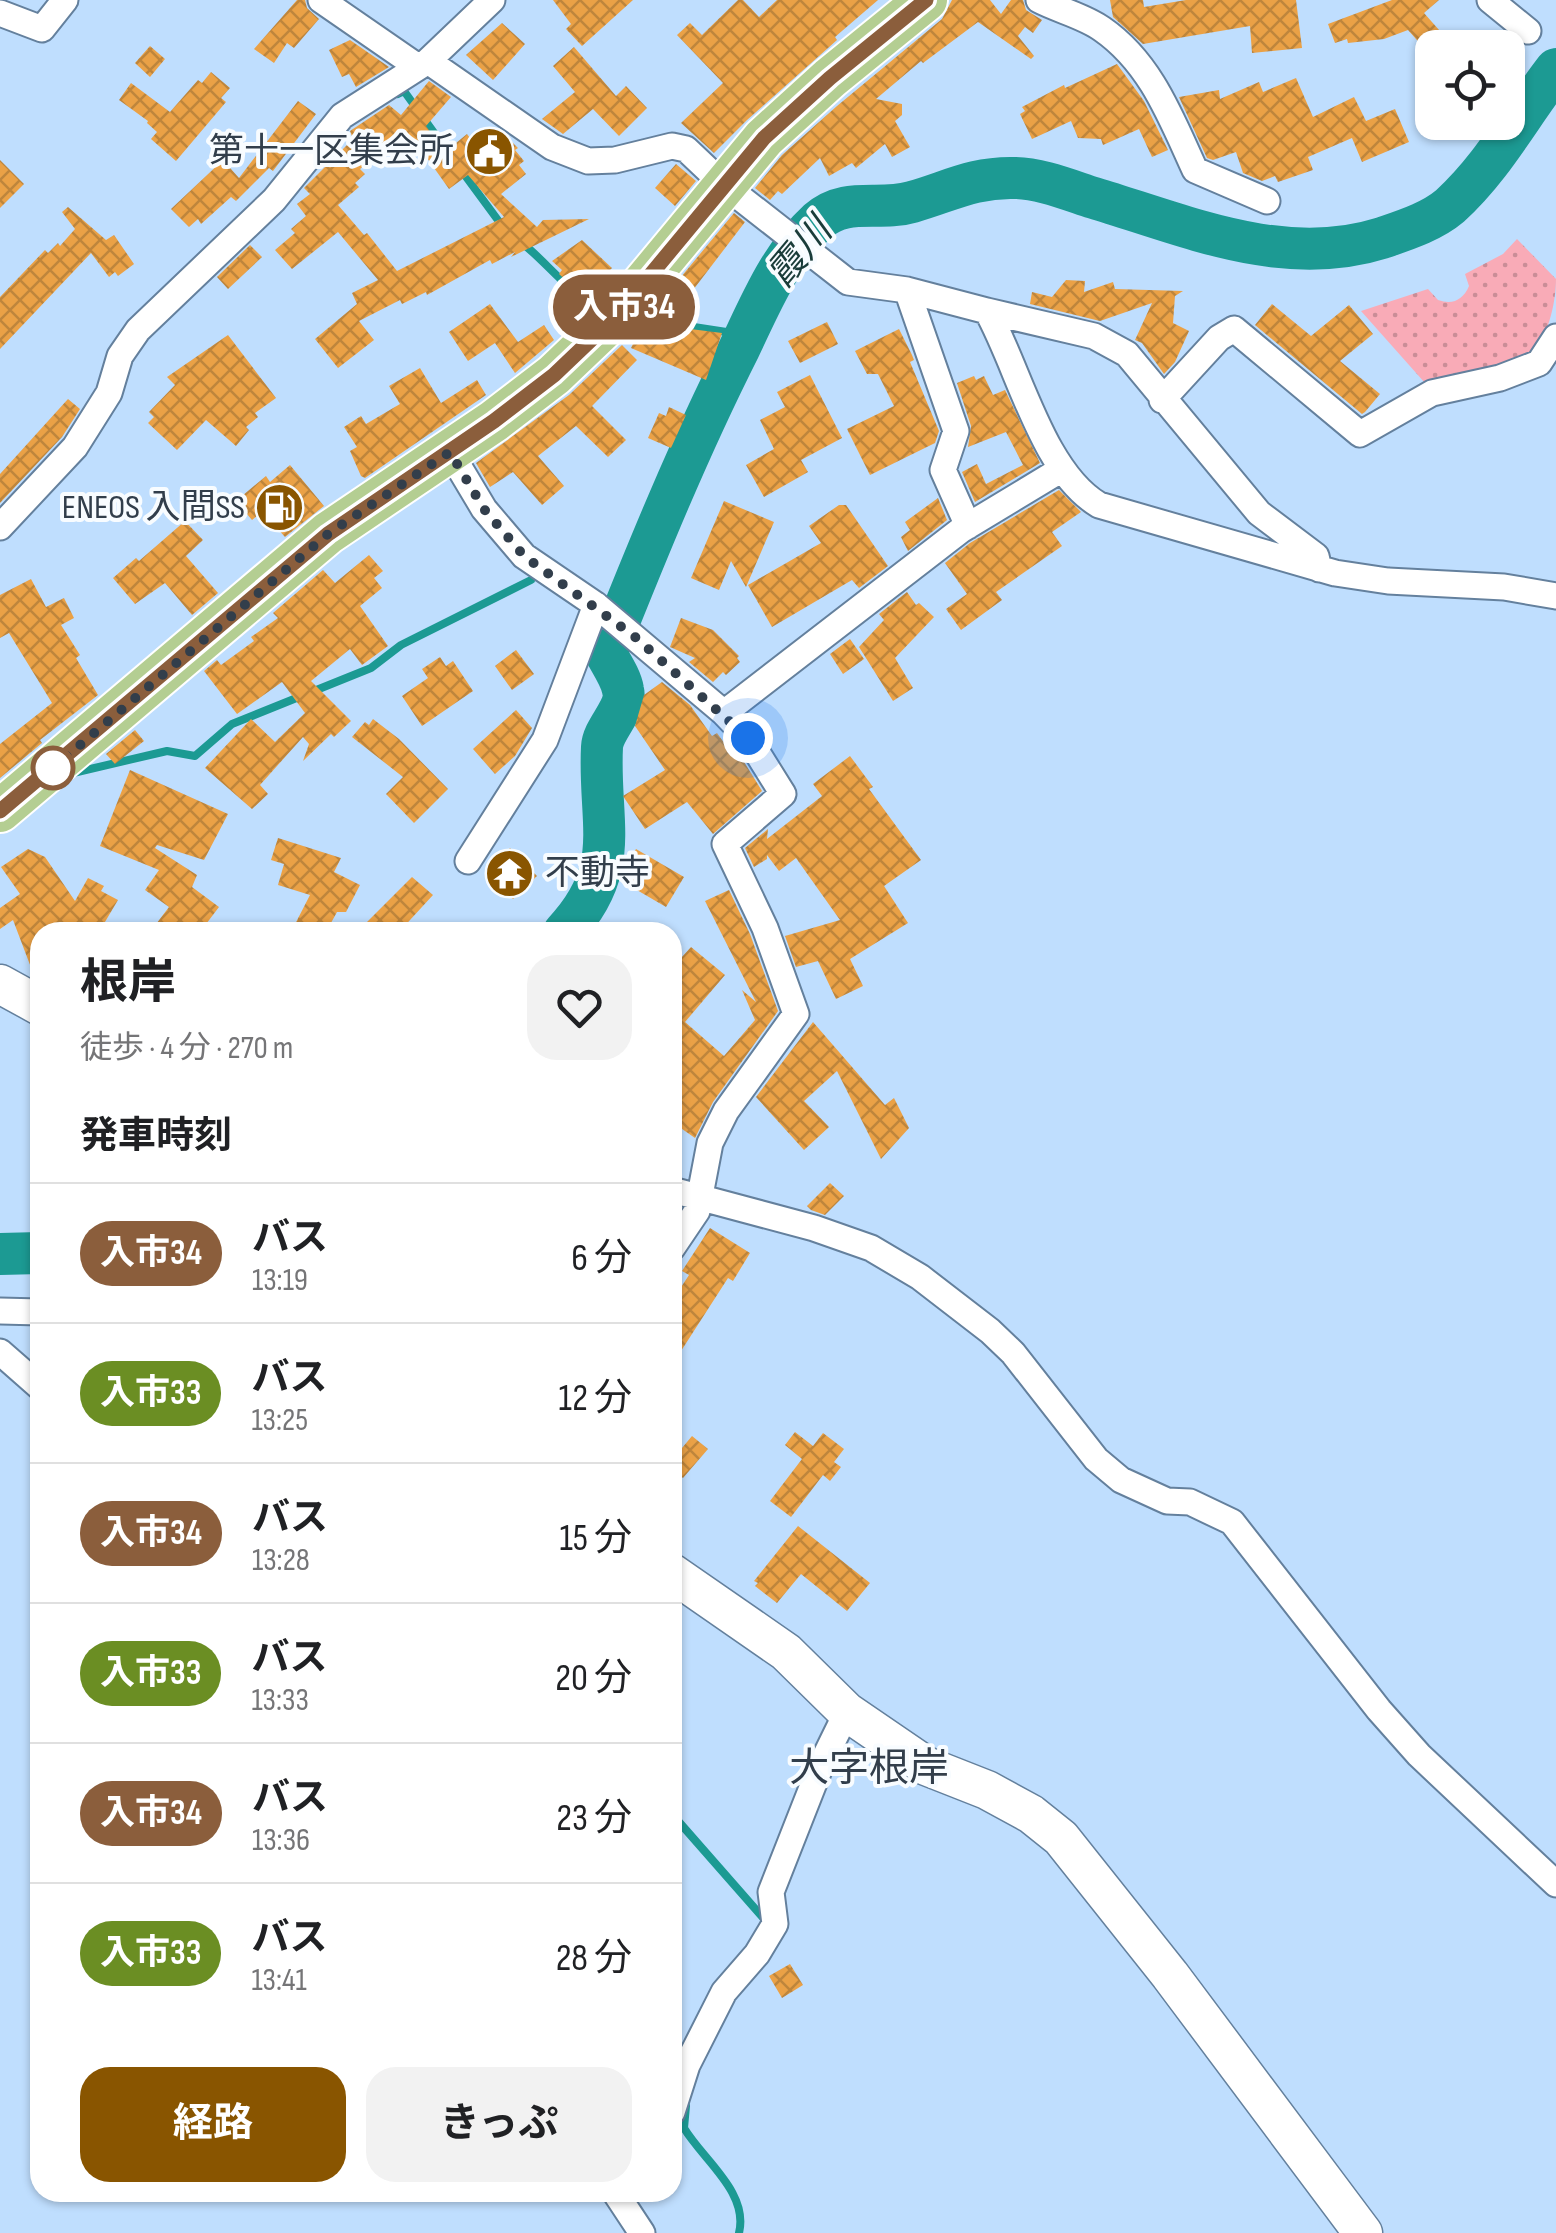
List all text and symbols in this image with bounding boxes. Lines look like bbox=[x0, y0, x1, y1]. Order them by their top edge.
map controls bbox=[1415, 30, 1525, 140]
button: locate bbox=[1415, 30, 1525, 140]
public building icon: 第十一区集会所 bbox=[463, 125, 515, 177]
place label: 第十一区集会所 bbox=[209, 130, 454, 173]
water label: 霞川 bbox=[758, 206, 844, 297]
line badge: 入市34 bbox=[554, 274, 694, 340]
text: 入市34 bbox=[573, 286, 675, 329]
fuel station icon: ENEOS 入間SS bbox=[254, 481, 306, 533]
place label: ENEOS 入間SS bbox=[62, 486, 245, 529]
your location bbox=[723, 713, 773, 763]
unlabelled marker bbox=[32, 747, 74, 789]
temple icon: 不動寺 bbox=[484, 847, 536, 899]
place label: 不動寺 bbox=[545, 852, 650, 895]
text: 根岸 bbox=[80, 955, 176, 1012]
button: heart bbox=[527, 955, 632, 1060]
text: 徒歩 · 4 分 · 270 m bbox=[80, 1029, 293, 1068]
text: 発車時刻 bbox=[80, 1114, 232, 1159]
text: バス bbox=[252, 1216, 328, 1261]
text: 入市34 bbox=[100, 1232, 202, 1275]
text: 6 分 bbox=[571, 1236, 632, 1281]
text: 13:19 bbox=[252, 1261, 308, 1300]
text: バス bbox=[251, 1356, 327, 1401]
text: 入市33 bbox=[100, 1372, 201, 1415]
text: 12 分 bbox=[559, 1376, 632, 1421]
text: 13:25 bbox=[251, 1401, 308, 1440]
text: バス bbox=[252, 1496, 328, 1541]
text: 入市34 bbox=[100, 1512, 202, 1555]
text: 15 分 bbox=[559, 1516, 632, 1561]
text: 13:28 bbox=[252, 1541, 310, 1580]
text: バス bbox=[251, 1636, 327, 1681]
text: 入市33 bbox=[100, 1652, 201, 1695]
text: 20 分 bbox=[555, 1656, 632, 1701]
text: 13:33 bbox=[251, 1681, 309, 1720]
district label: 大字根岸 bbox=[789, 1745, 949, 1793]
text: バス bbox=[252, 1776, 328, 1821]
text: 入市34 bbox=[100, 1792, 202, 1835]
text: 23 分 bbox=[556, 1796, 632, 1841]
text: 13:36 bbox=[252, 1821, 310, 1860]
text: バス bbox=[251, 1916, 327, 1961]
text: 入市33 bbox=[100, 1932, 201, 1975]
text: 28 分 bbox=[556, 1936, 632, 1981]
text: 13:41 bbox=[251, 1961, 307, 2000]
button: 経路 bbox=[80, 2067, 346, 2182]
button: きっぷ bbox=[366, 2067, 632, 2182]

